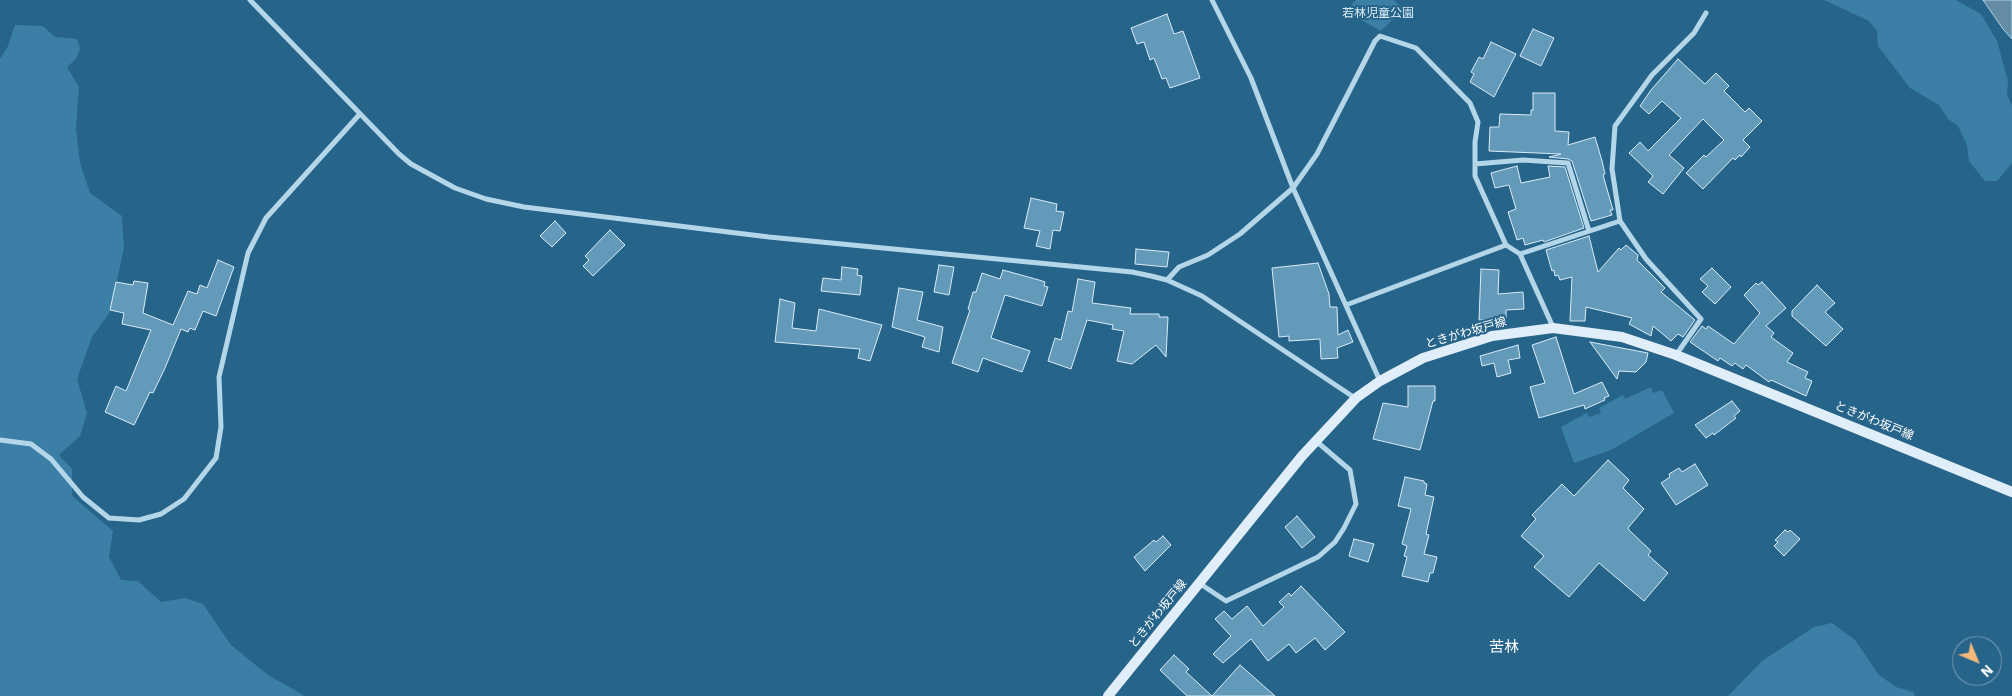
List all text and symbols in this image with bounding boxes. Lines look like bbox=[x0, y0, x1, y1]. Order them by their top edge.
park label: 若林児童公園 bbox=[1342, 7, 1414, 21]
street label: ときがわ坂戸線 bbox=[1424, 315, 1508, 351]
street label: ときがわ坂戸線 bbox=[1832, 399, 1916, 443]
street label: ときがわ坂戸線 bbox=[1126, 577, 1190, 651]
north arrow bbox=[1952, 636, 2002, 686]
district label: 苦林 bbox=[1489, 639, 1519, 657]
text: N bbox=[1977, 661, 1997, 681]

